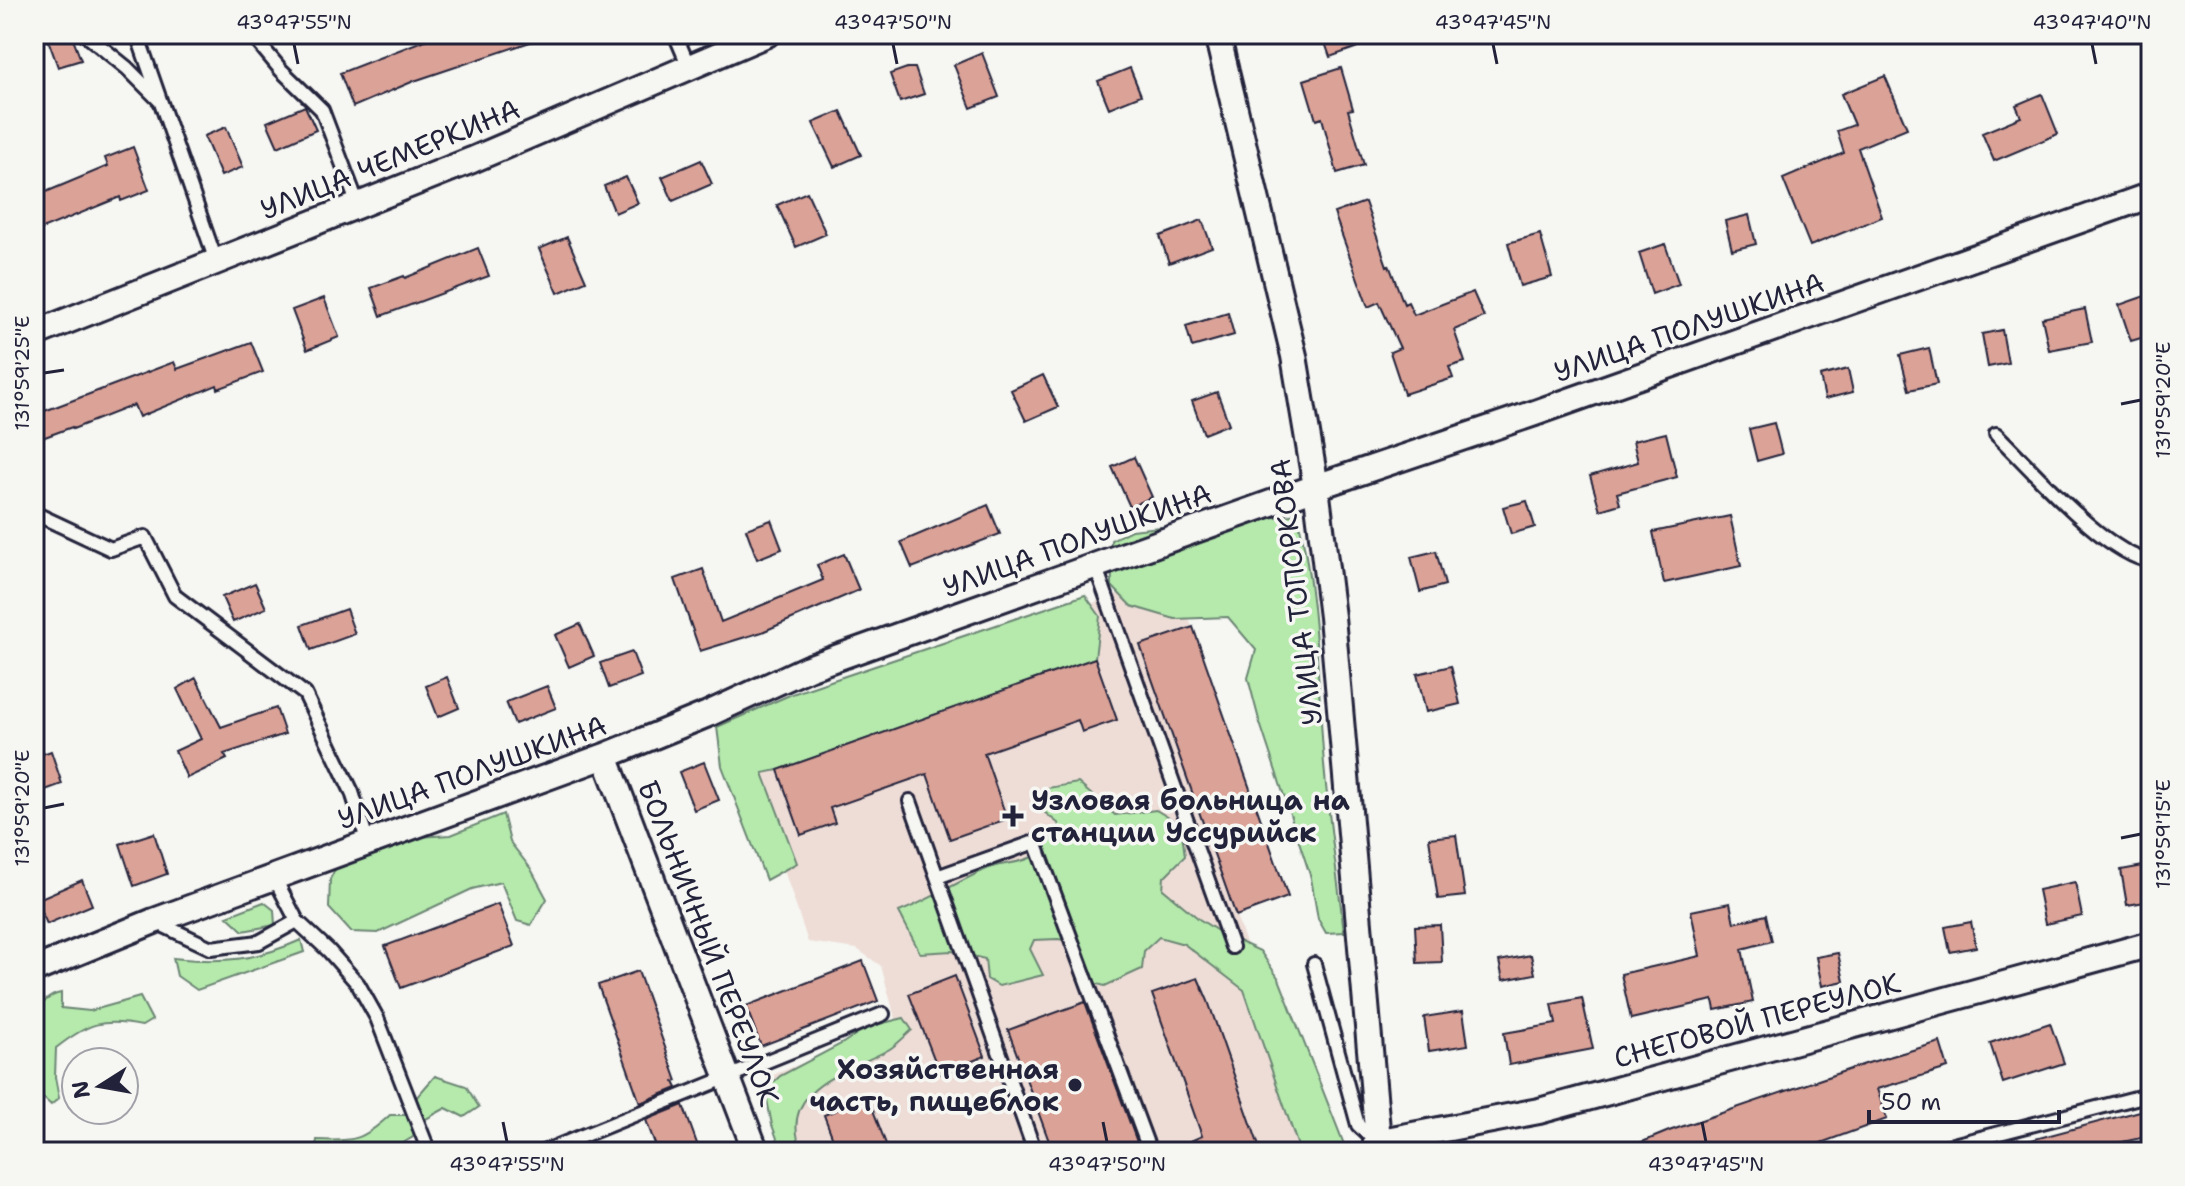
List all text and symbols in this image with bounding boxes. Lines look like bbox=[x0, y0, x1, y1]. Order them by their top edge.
text: 43°47'55"N bbox=[236, 9, 352, 35]
text: 43°47'50"N bbox=[834, 9, 952, 35]
text: 43°47'45"N bbox=[1435, 9, 1551, 35]
text: 43°47'40"N bbox=[2033, 9, 2151, 35]
street label: УЛИЦА ЧЕМЕРКИНА bbox=[255, 90, 525, 228]
street label: УЛИЦА ПОЛУШКИНА bbox=[1549, 263, 1829, 391]
text: 131°59'25"E bbox=[9, 315, 35, 431]
text: 131°59'20"E bbox=[2150, 342, 2176, 458]
street label: УЛИЦА ТОПОРКОВА bbox=[1261, 456, 1331, 728]
street label: УЛИЦА ПОЛУШКИНА bbox=[937, 474, 1217, 606]
street label: УЛИЦА ПОЛУШКИНА bbox=[332, 706, 612, 838]
text: 131°59'20"E bbox=[9, 750, 35, 866]
street label: БОЛЬНИЧНЫЙ ПЕРЕУЛОК bbox=[629, 775, 789, 1111]
text: 131°59'15"E bbox=[2150, 779, 2176, 889]
place label: Узловая больница на станции Уссурийск bbox=[1031, 781, 1350, 851]
marker: Узловая больница на станции Уссурийск bbox=[1002, 805, 1024, 827]
street label: СНЕГОВОЙ ПЕРЕУЛОК bbox=[1609, 963, 1905, 1077]
north arrow bbox=[60, 1046, 140, 1126]
place label: Хозяйственная часть, пищеблок bbox=[809, 1050, 1059, 1120]
scale bar bbox=[1869, 1074, 2059, 1124]
marker: Хозяйственная часть, пищеблок bbox=[1066, 1076, 1084, 1094]
text: N bbox=[65, 1078, 97, 1101]
text: 50 m bbox=[1881, 1086, 1941, 1118]
text: 43°47'55"N bbox=[449, 1151, 565, 1177]
text: 43°47'50"N bbox=[1048, 1151, 1166, 1177]
text: 43°47'45"N bbox=[1648, 1151, 1764, 1177]

